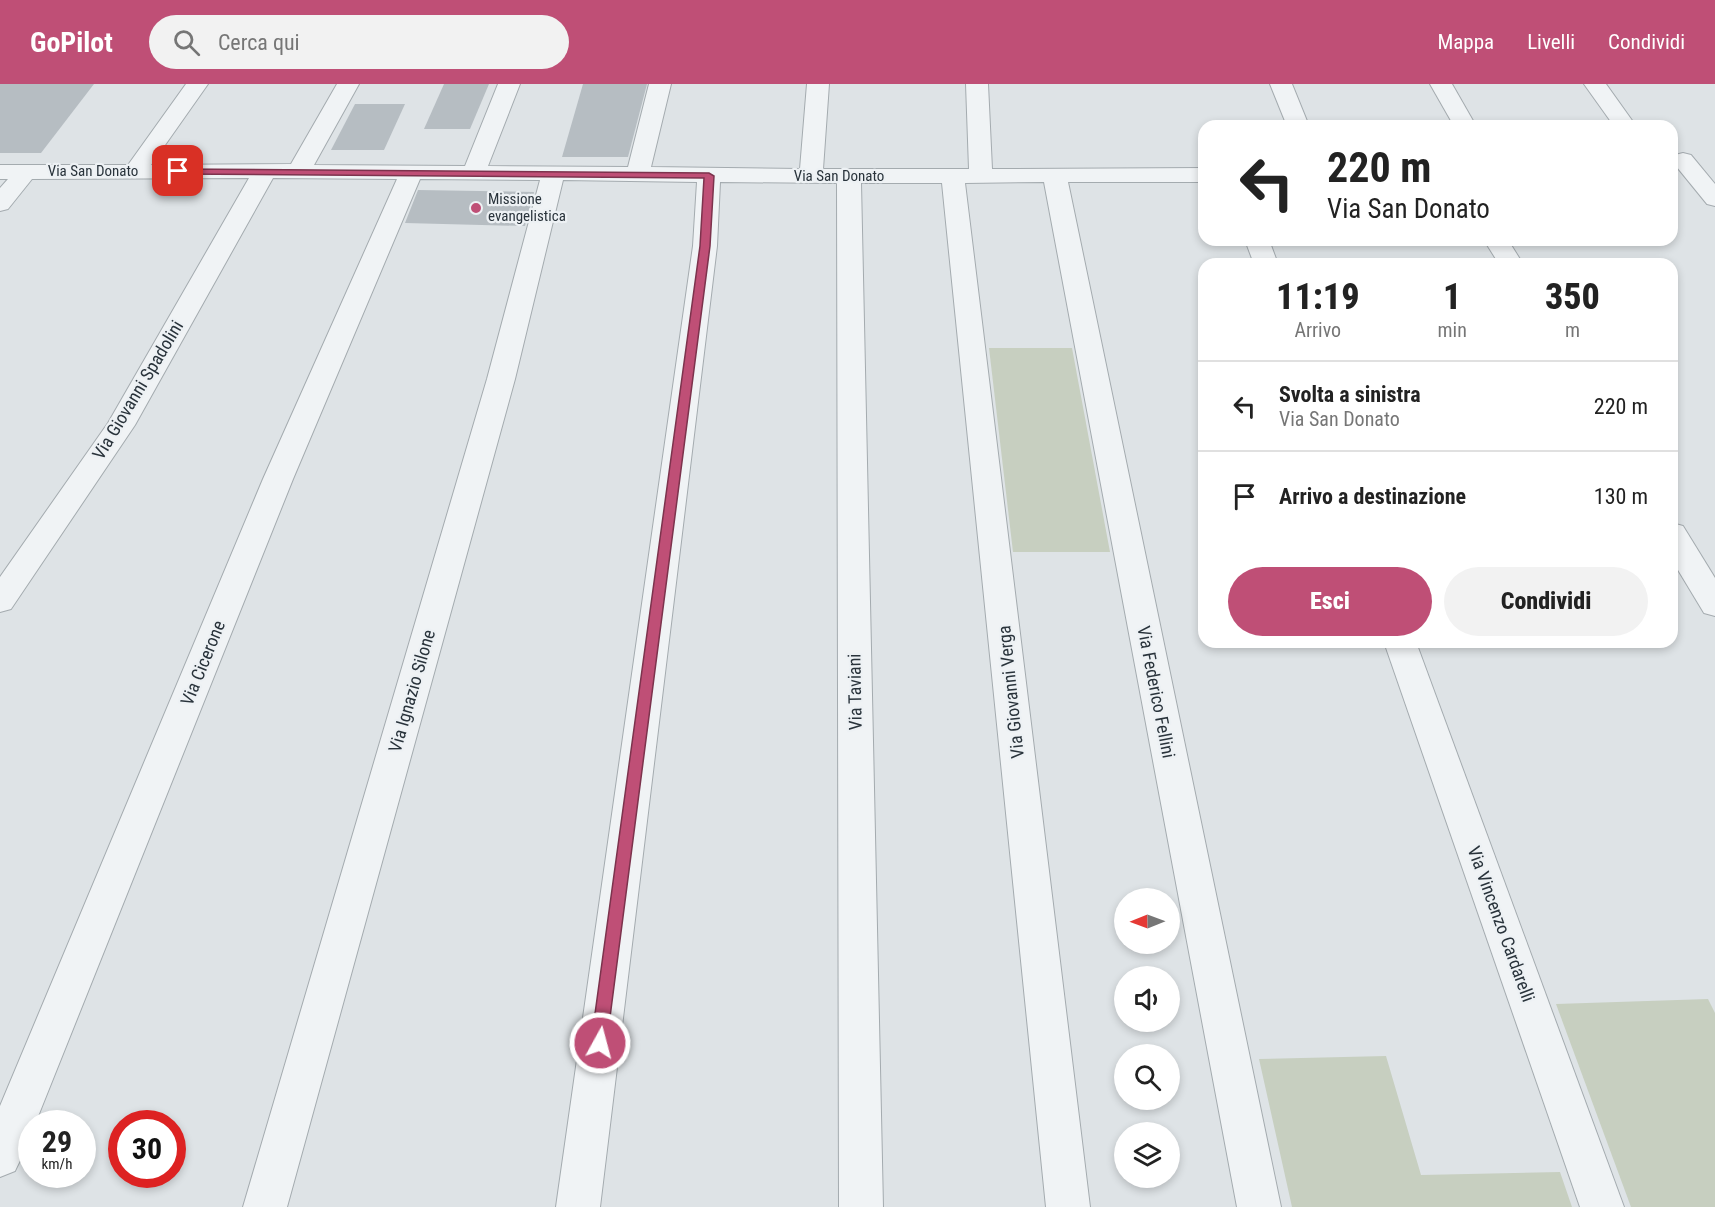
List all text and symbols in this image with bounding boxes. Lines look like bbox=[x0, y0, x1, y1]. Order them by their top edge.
search box bbox=[149, 15, 569, 69]
text: GoPilot bbox=[30, 26, 113, 59]
icon: search bbox=[170, 26, 203, 59]
text: Cerca qui bbox=[218, 30, 300, 55]
text: Mappa bbox=[1437, 30, 1494, 54]
text: Livelli bbox=[1527, 30, 1575, 54]
text: Condividi bbox=[1608, 30, 1685, 54]
text: 220 m bbox=[1327, 143, 1432, 192]
icon: left bbox=[1228, 144, 1306, 222]
pin bbox=[152, 145, 203, 196]
icon: arrive bbox=[161, 154, 194, 187]
street label: Via San Donato bbox=[48, 162, 138, 180]
street label: Via San Donato bbox=[794, 167, 884, 185]
place label: Missione evangelistica bbox=[488, 190, 566, 225]
text: Via San Donato bbox=[1327, 193, 1490, 225]
marker: Missione evangelistica bbox=[469, 201, 483, 215]
text: 11:19 bbox=[1276, 276, 1359, 318]
text: 1 bbox=[1443, 276, 1461, 318]
text: 350 bbox=[1545, 276, 1600, 318]
street label: Via Giovanni Spadolini bbox=[88, 316, 187, 463]
text: Arrivo bbox=[1294, 318, 1341, 342]
text: min bbox=[1438, 318, 1467, 342]
text: m bbox=[1565, 318, 1580, 342]
text: Svolta a sinistra bbox=[1279, 382, 1421, 407]
icon: left bbox=[1228, 390, 1261, 423]
text: 220 m bbox=[1594, 394, 1648, 419]
text: Via San Donato bbox=[1279, 407, 1400, 431]
icon: arrive bbox=[1228, 480, 1261, 513]
text: Arrivo a destinazione bbox=[1279, 484, 1466, 509]
text: 130 m bbox=[1594, 484, 1648, 509]
button: Esci bbox=[1228, 567, 1432, 636]
button: Condividi bbox=[1444, 567, 1648, 636]
street label: Via Cicerone bbox=[176, 617, 229, 708]
street label: Via Federico Fellini bbox=[1133, 624, 1180, 760]
street label: Via Giovanni Verga bbox=[993, 625, 1028, 760]
street label: Via Ignazio Silone bbox=[384, 627, 439, 755]
street label: Via Taviani bbox=[843, 653, 866, 731]
street label: Via Vincenzo Cardarelli bbox=[1464, 843, 1539, 1005]
north arrow bbox=[1114, 888, 1180, 954]
map controls bbox=[1114, 888, 1180, 1188]
button: sound bbox=[1114, 966, 1180, 1032]
position arrow bbox=[568, 1011, 632, 1075]
button: search bbox=[1114, 1044, 1180, 1110]
speed limit sign: 30 bbox=[108, 1110, 186, 1188]
button: layers bbox=[1114, 1122, 1180, 1188]
text: 29 bbox=[42, 1124, 72, 1159]
text: km/h bbox=[42, 1155, 72, 1173]

